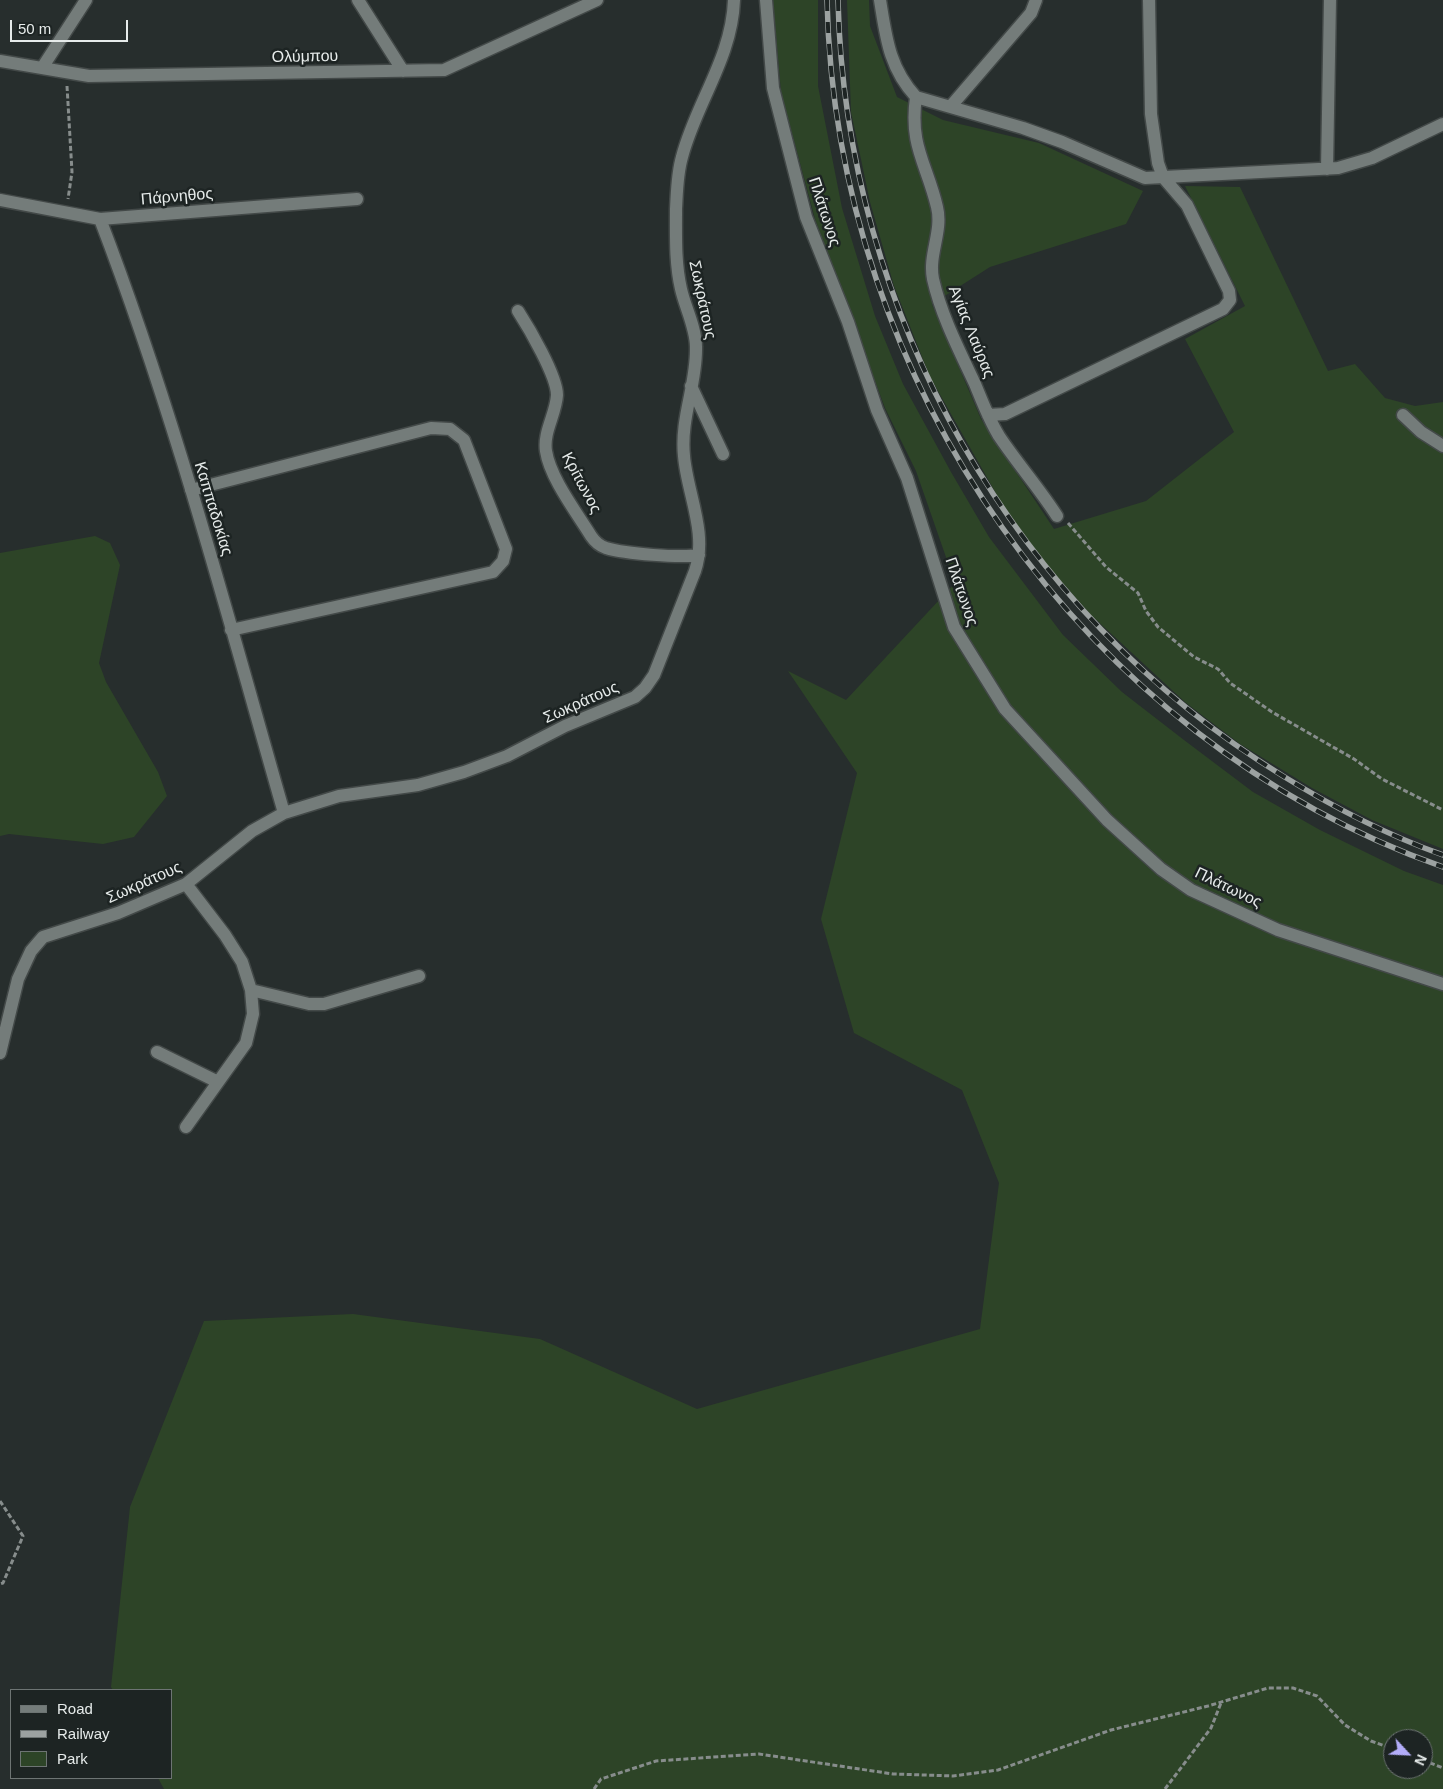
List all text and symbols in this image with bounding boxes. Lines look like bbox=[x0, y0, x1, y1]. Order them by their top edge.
scale bar bbox=[12, 10, 130, 42]
text: 50 m bbox=[18, 20, 51, 37]
street label: Ολύμπου bbox=[272, 47, 338, 67]
street label: Πλάτωνος bbox=[804, 175, 844, 249]
street label: Πάρνηθος bbox=[140, 184, 214, 210]
street label: Σωκράτους bbox=[684, 259, 720, 341]
street label: Αγίας Λαύρας bbox=[944, 283, 998, 381]
street label: Κρίτωνος bbox=[557, 449, 605, 517]
street label: Καππαδοκίας bbox=[190, 460, 236, 558]
street label: Πλάτωνος bbox=[940, 555, 982, 629]
street label: Σωκράτους bbox=[540, 678, 622, 728]
street label: Σωκράτους bbox=[103, 858, 185, 908]
street label: Πλάτωνος bbox=[1192, 864, 1264, 912]
legend bbox=[10, 1689, 172, 1779]
text: Road bbox=[57, 1700, 93, 1717]
text: Railway bbox=[57, 1725, 110, 1742]
north arrow bbox=[1383, 1729, 1433, 1779]
text: Park bbox=[57, 1750, 88, 1767]
text: N bbox=[1411, 1752, 1430, 1768]

